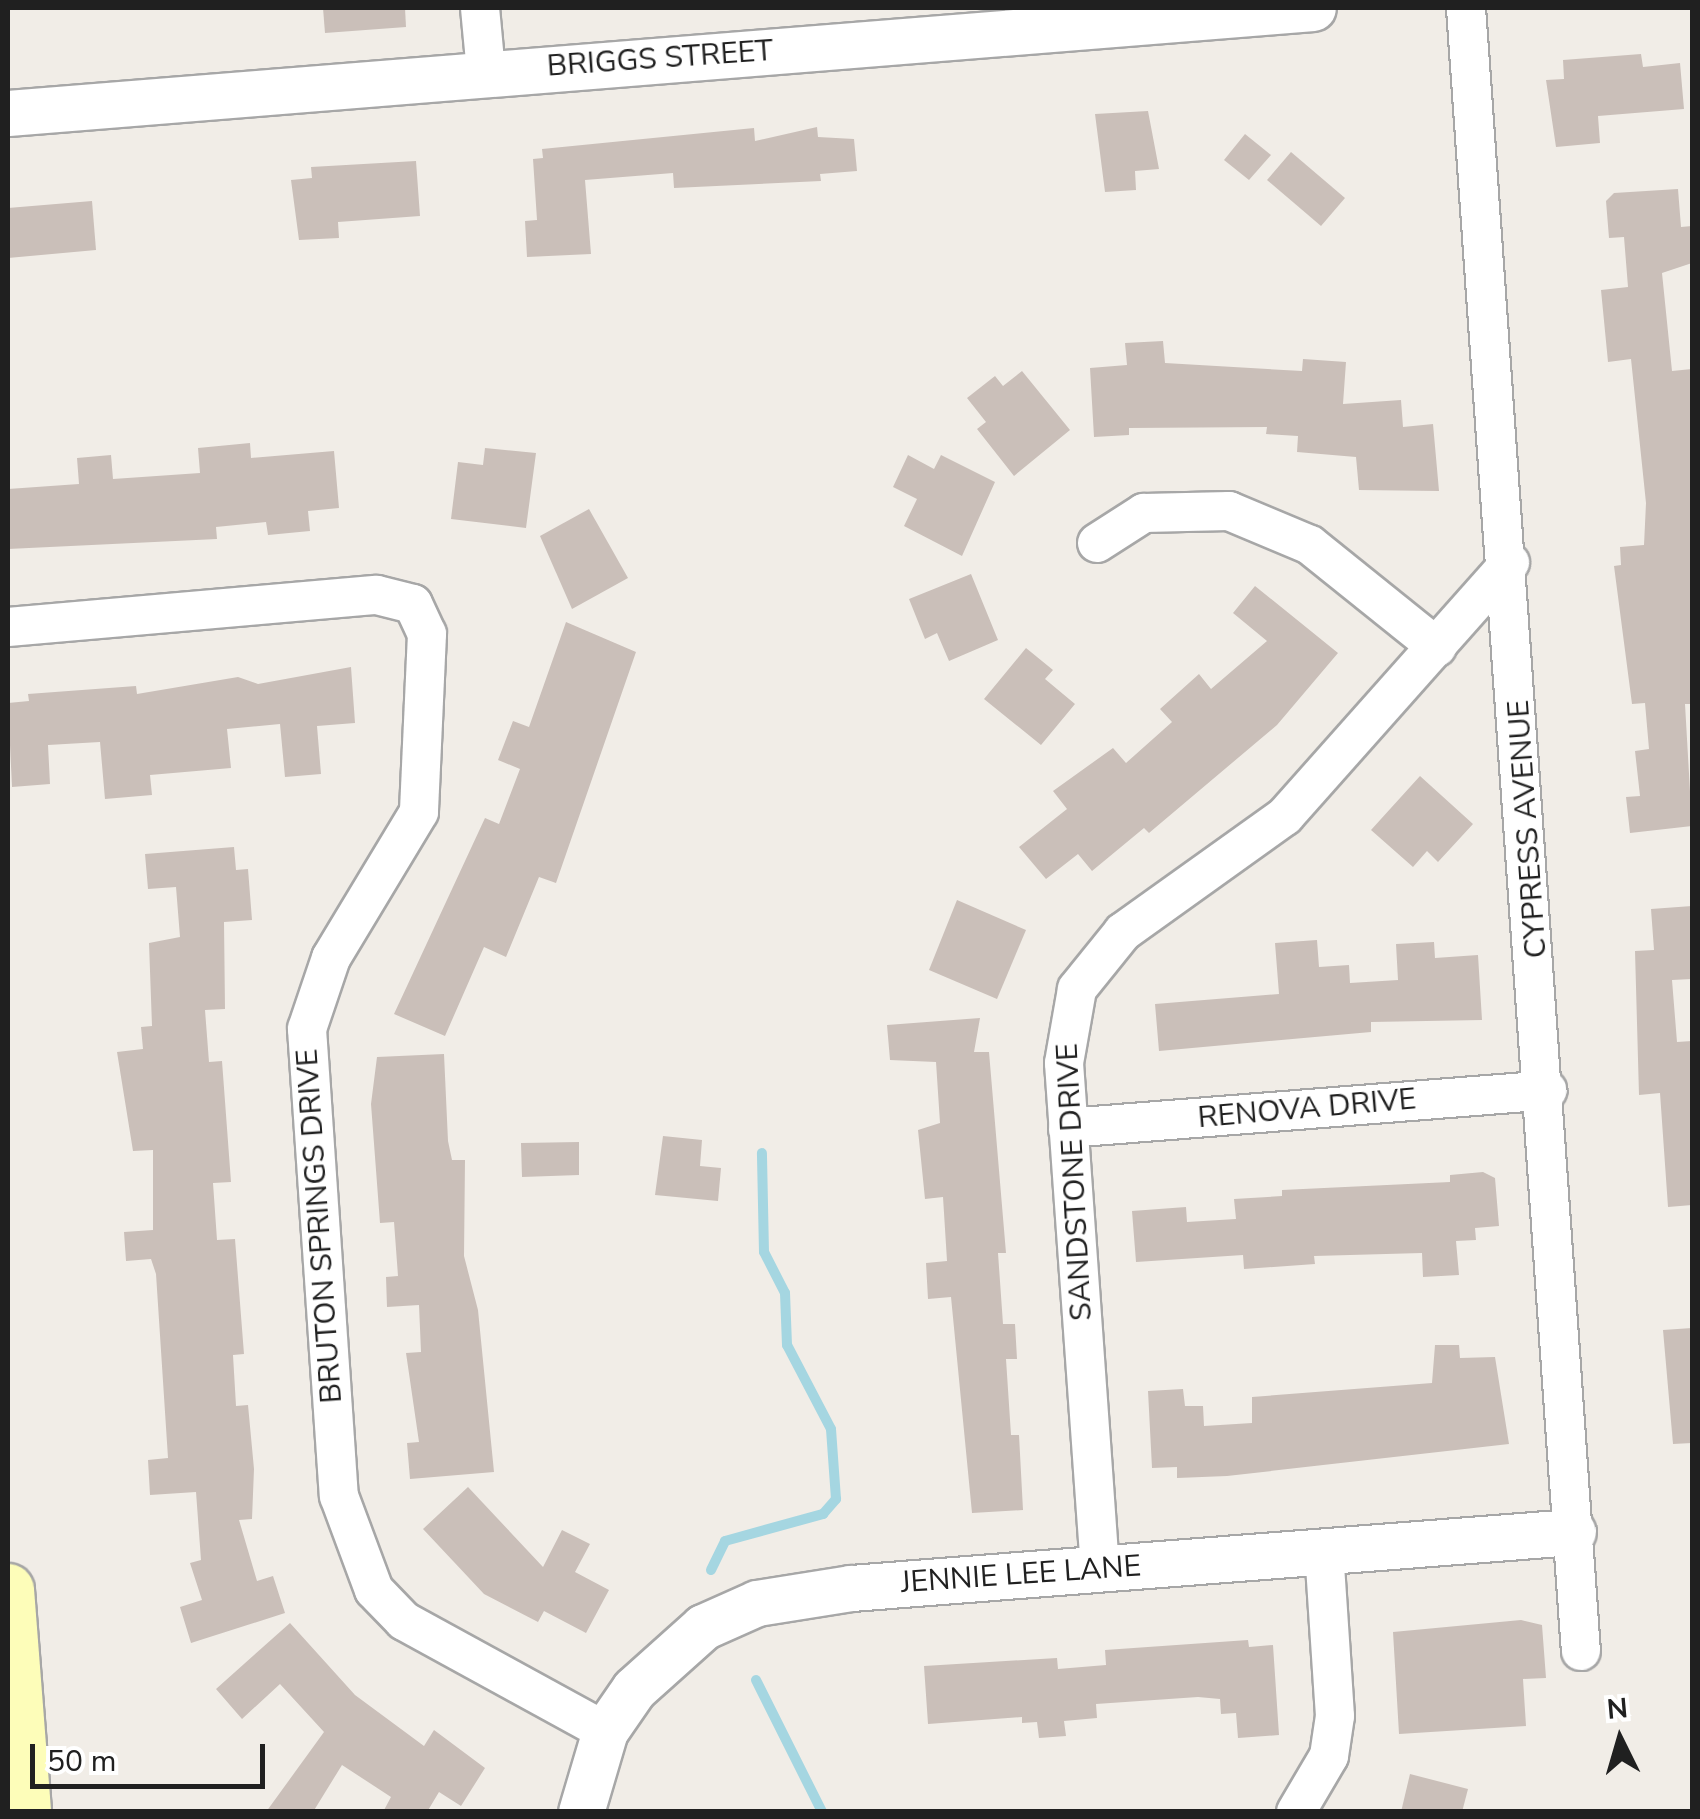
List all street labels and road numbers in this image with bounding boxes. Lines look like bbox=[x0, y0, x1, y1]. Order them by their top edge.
street label: BRIGGS STREET bbox=[546, 33, 774, 85]
street label: CYPRESS AVENUE bbox=[1501, 699, 1555, 959]
street label: SANDSTONE DRIVE bbox=[1050, 1042, 1100, 1322]
street label: BRUTON SPRINGS DRIVE bbox=[290, 1048, 350, 1404]
street label: RENOVA DRIVE bbox=[1196, 1082, 1418, 1136]
street label: JENNIE LEE LANE bbox=[900, 1549, 1142, 1601]

